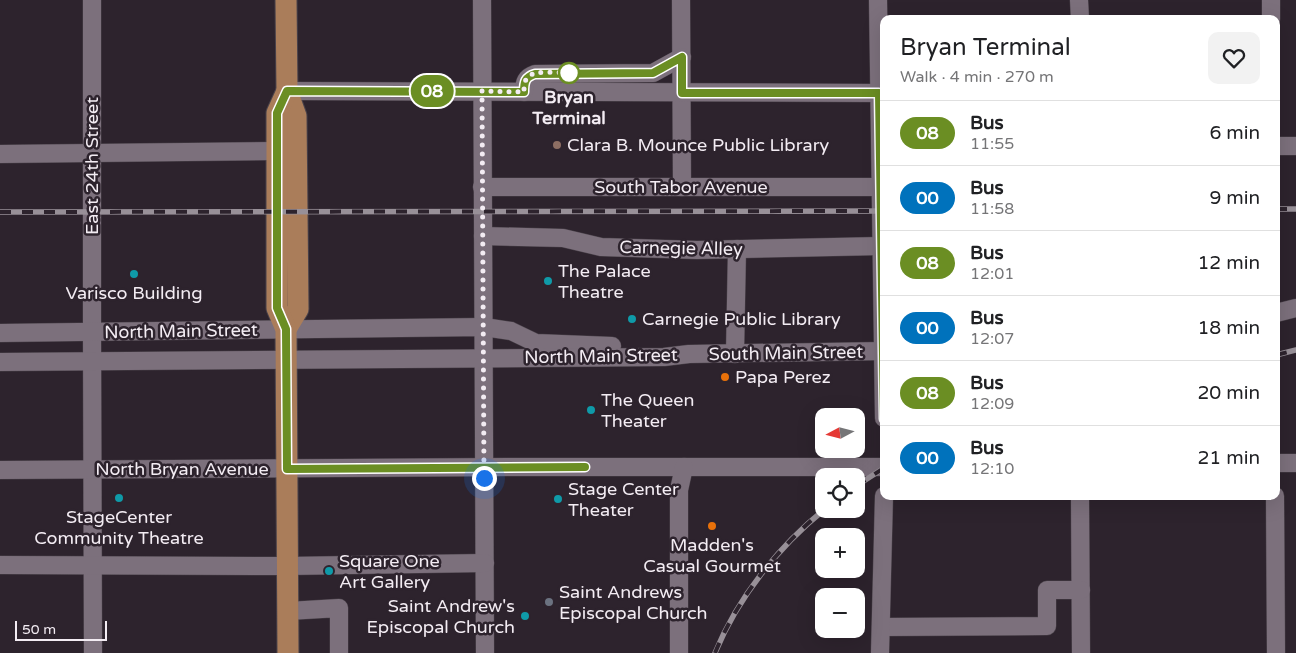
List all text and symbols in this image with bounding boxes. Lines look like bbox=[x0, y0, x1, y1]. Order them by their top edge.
button: heart bbox=[1208, 32, 1260, 84]
text: Bryan Terminal bbox=[900, 33, 1071, 62]
marker: Bryan Terminal bbox=[558, 62, 580, 84]
text: Walk · 4 min · 270 m bbox=[900, 67, 1054, 87]
line badge: 08 bbox=[410, 75, 454, 107]
text: 08 bbox=[421, 80, 443, 102]
place label: Bryan Terminal bbox=[531, 86, 606, 129]
street label: East 24th Street bbox=[81, 97, 103, 235]
text: Bus bbox=[970, 112, 1004, 134]
text: 08 bbox=[916, 122, 939, 144]
text: 6 min bbox=[1209, 122, 1260, 144]
place label: Clara B. Mounce Public Library bbox=[567, 134, 830, 156]
text: 11:55 bbox=[970, 134, 1014, 154]
marker: Clara B. Mounce Public Library bbox=[551, 139, 563, 151]
street label: South Tabor Avenue bbox=[594, 176, 768, 198]
text: Bus bbox=[970, 177, 1004, 199]
text: 00 bbox=[916, 187, 939, 209]
text: 9 min bbox=[1209, 187, 1260, 209]
text: 11:58 bbox=[970, 199, 1014, 219]
street label: Carnegie Alley bbox=[619, 236, 743, 260]
text: Bus bbox=[970, 242, 1004, 264]
text: 08 bbox=[916, 252, 939, 274]
text: 12 min bbox=[1197, 252, 1260, 274]
place label: The Palace Theatre bbox=[558, 260, 651, 303]
text: 12:01 bbox=[970, 264, 1014, 284]
marker: Varisco Building bbox=[128, 268, 140, 280]
marker: The Palace Theatre bbox=[542, 275, 554, 287]
place label: Varisco Building bbox=[65, 282, 203, 304]
text: Bus bbox=[970, 307, 1004, 329]
place label: Carnegie Public Library bbox=[642, 308, 841, 330]
marker: Carnegie Public Library bbox=[626, 313, 638, 325]
text: 00 bbox=[916, 317, 939, 339]
text: 18 min bbox=[1197, 317, 1260, 339]
street label: North Main Street bbox=[104, 319, 258, 343]
text: 12:07 bbox=[970, 329, 1014, 349]
street label: South Main Street bbox=[709, 341, 864, 365]
street label: North Main Street bbox=[524, 344, 678, 368]
place label: Papa Perez bbox=[735, 366, 831, 388]
marker: Papa Perez bbox=[719, 371, 731, 383]
text: Bus bbox=[970, 372, 1004, 394]
text: 08 bbox=[916, 382, 939, 404]
text: 20 min bbox=[1197, 382, 1260, 404]
place label: The Queen Theater bbox=[601, 389, 694, 432]
text: 12:09 bbox=[970, 394, 1014, 414]
marker: The Queen Theater bbox=[585, 404, 597, 416]
north arrow bbox=[815, 408, 865, 458]
map controls bbox=[815, 408, 865, 638]
text: Bus bbox=[970, 437, 1004, 459]
text: 00 bbox=[916, 447, 939, 469]
text: 21 min bbox=[1197, 447, 1260, 469]
street label: North Bryan Avenue bbox=[95, 458, 269, 480]
text: 12:10 bbox=[970, 459, 1014, 479]
your location bbox=[472, 466, 497, 491]
button: locate bbox=[815, 468, 865, 518]
place label: Stage Center Theater bbox=[568, 478, 679, 521]
marker: StageCenter Community Theatre bbox=[113, 492, 125, 504]
marker: Stage Center Theater bbox=[552, 493, 564, 505]
place label: StageCenter Community Theatre bbox=[34, 506, 204, 549]
marker: Madden's Casual Gourmet bbox=[706, 520, 718, 532]
button: + bbox=[815, 528, 865, 578]
place label: Madden's Casual Gourmet bbox=[643, 534, 781, 577]
place label: Square One Art Gallery bbox=[339, 550, 440, 593]
marker: Square One Art Gallery bbox=[323, 565, 335, 577]
place label: Saint Andrews Episcopal Church bbox=[559, 581, 707, 624]
button: − bbox=[815, 588, 865, 638]
place label: Saint Andrew's Episcopal Church bbox=[367, 595, 515, 638]
marker: Saint Andrews Episcopal Church bbox=[543, 596, 555, 608]
marker: Saint Andrew's Episcopal Church bbox=[519, 610, 531, 622]
scale bar bbox=[15, 618, 108, 641]
text: 50 m bbox=[22, 621, 56, 638]

